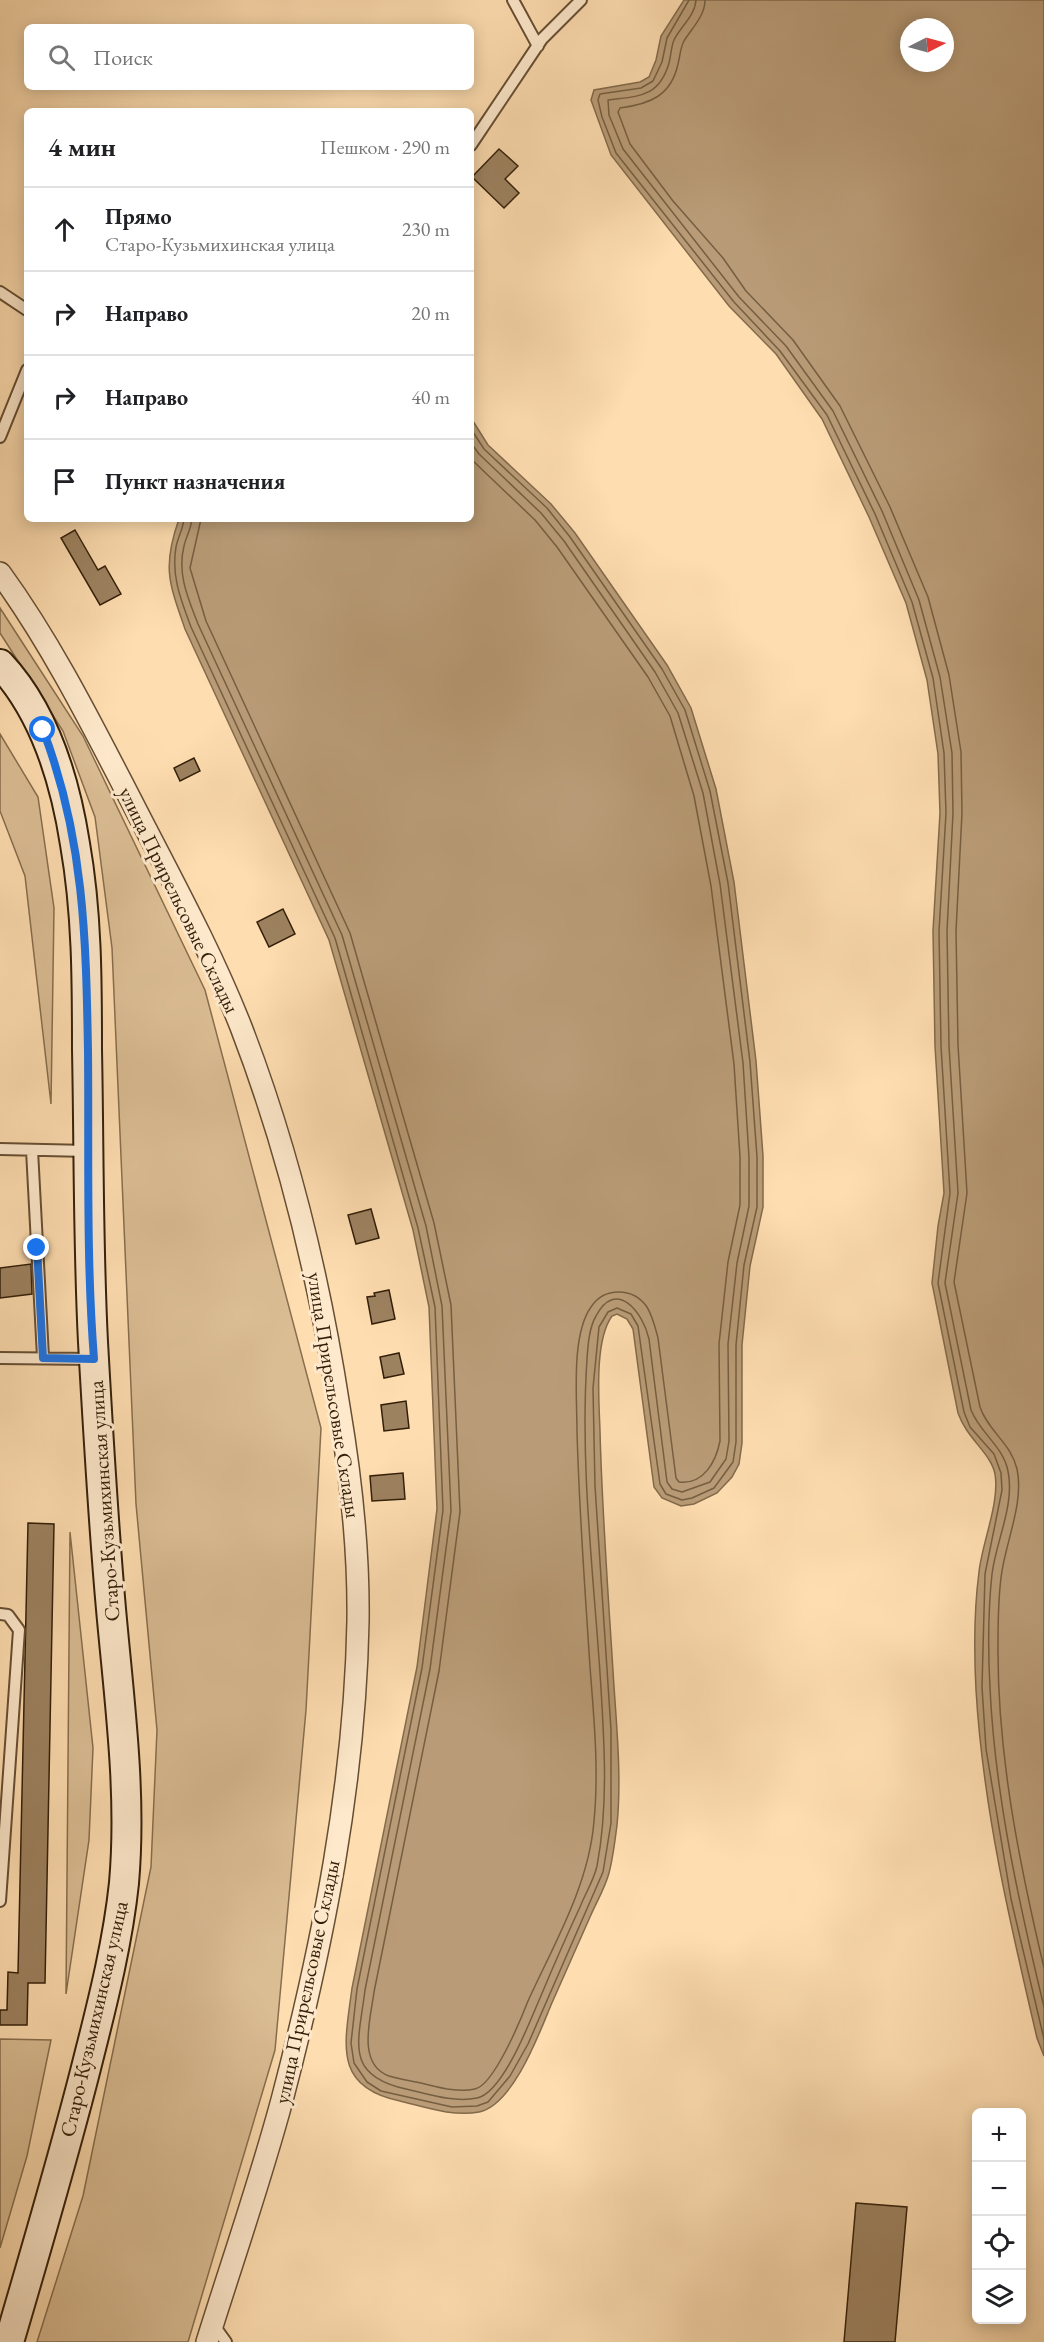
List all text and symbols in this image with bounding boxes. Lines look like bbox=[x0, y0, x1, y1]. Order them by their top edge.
north arrow bbox=[900, 18, 954, 72]
search box bbox=[24, 24, 474, 90]
icon: search bbox=[45, 41, 78, 74]
text: Поиск bbox=[93, 43, 153, 72]
text: 4 мин bbox=[48, 130, 116, 164]
text: Пешком · 290 m bbox=[320, 134, 450, 160]
text: Прямо bbox=[105, 202, 172, 231]
icon: ahead bbox=[48, 213, 81, 246]
text: 230 m bbox=[402, 216, 450, 242]
text: Старо-Кузьмихинская улица bbox=[105, 231, 335, 257]
icon: right bbox=[48, 297, 81, 330]
text: Направо bbox=[105, 299, 188, 328]
text: 20 m bbox=[411, 300, 450, 326]
icon: right bbox=[48, 381, 81, 414]
text: Направо bbox=[105, 383, 188, 412]
text: 40 m bbox=[411, 384, 450, 410]
icon: arrive bbox=[48, 465, 81, 498]
text: Пункт назначения bbox=[105, 467, 285, 496]
route start bbox=[29, 716, 55, 742]
street label: улица Прирельсовые Склады bbox=[113, 782, 246, 1018]
route end bbox=[23, 1234, 49, 1260]
street label: улица Прирельсовые Склады bbox=[302, 1270, 367, 1520]
street label: Старо-Кузьмихинская улица bbox=[82, 1379, 125, 1622]
street label: улица Прирельсовые Склады bbox=[267, 1857, 346, 2106]
street label: Старо-Кузьмихинская улица bbox=[53, 1898, 134, 2140]
map controls bbox=[972, 2108, 1026, 2324]
button: + bbox=[972, 2108, 1026, 2162]
button: − bbox=[972, 2162, 1026, 2216]
button: locate bbox=[972, 2216, 1026, 2270]
button: layers bbox=[972, 2270, 1026, 2324]

